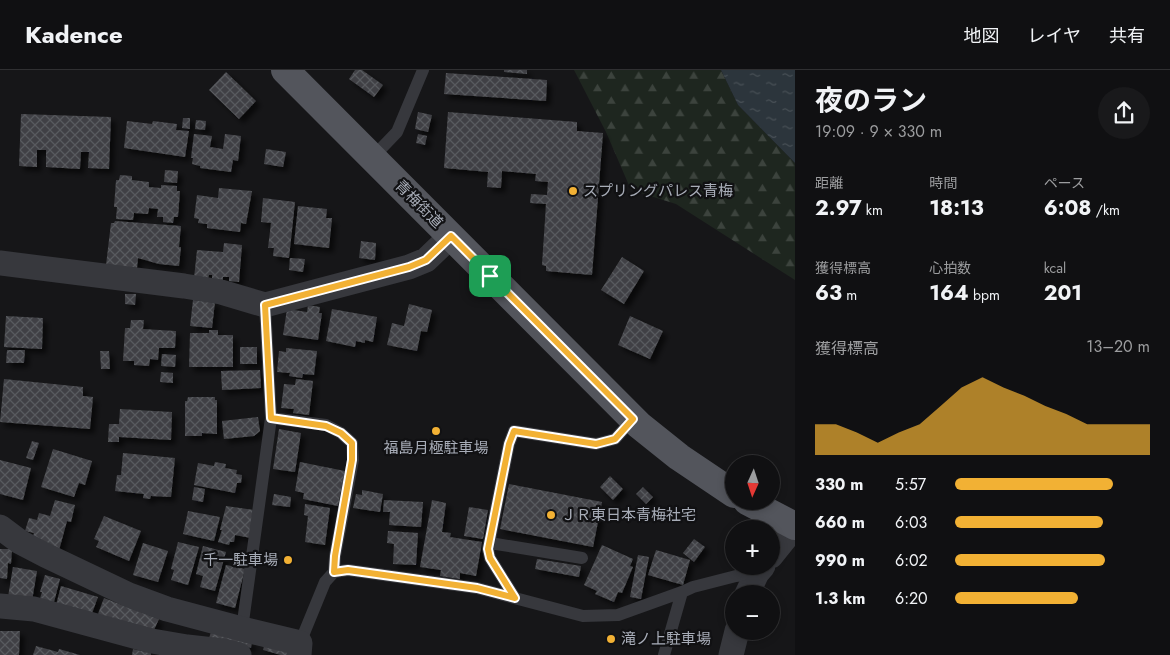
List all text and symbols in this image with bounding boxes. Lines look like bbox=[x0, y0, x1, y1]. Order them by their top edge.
text: Kadence bbox=[25, 17, 123, 52]
text: 地図 bbox=[964, 23, 1000, 49]
text: レイヤ bbox=[1028, 23, 1081, 49]
text: 共有 bbox=[1109, 23, 1145, 49]
text: 夜のラン bbox=[815, 80, 927, 121]
button: share bbox=[1098, 87, 1150, 139]
text: 19:09 · 9 × 330 m bbox=[815, 120, 942, 143]
text: 距離 bbox=[815, 173, 843, 193]
text: 時間 bbox=[929, 173, 957, 193]
text: ペース bbox=[1044, 173, 1085, 193]
street label: 青梅街道 bbox=[390, 175, 448, 233]
place label: スプリングパレス青梅 bbox=[583, 180, 733, 202]
marker: スプリングパレス青梅 bbox=[567, 185, 579, 197]
text: 2.97 bbox=[815, 193, 862, 223]
text: 18:13 bbox=[929, 193, 984, 223]
text: 6:08 bbox=[1044, 193, 1092, 223]
text: km bbox=[862, 200, 883, 220]
text: /km bbox=[1092, 200, 1120, 220]
pin bbox=[469, 255, 511, 297]
text: 獲得標高 bbox=[815, 258, 871, 278]
text: 心拍数 bbox=[929, 258, 971, 278]
text: kcal bbox=[1044, 258, 1066, 278]
icon: arrive bbox=[476, 262, 504, 290]
text: 63 bbox=[815, 278, 842, 308]
text: 164 bbox=[929, 278, 969, 308]
text: 201 bbox=[1044, 278, 1082, 308]
text: m bbox=[842, 285, 857, 305]
text: bpm bbox=[969, 285, 1000, 305]
text: 13–20 m bbox=[1086, 335, 1150, 358]
text: 獲得標高 bbox=[815, 337, 879, 360]
marker: 福島月極駐車場 bbox=[430, 425, 442, 437]
place label: 福島月極駐車場 bbox=[383, 437, 489, 459]
north arrow bbox=[725, 455, 780, 510]
map controls bbox=[725, 455, 780, 640]
text: 330 m bbox=[815, 473, 863, 496]
text: 5:57 bbox=[895, 473, 926, 496]
place label: ＪＲ東日本青梅社宅 bbox=[561, 504, 696, 526]
marker: ＪＲ東日本青梅社宅 bbox=[545, 509, 557, 521]
text: 660 m bbox=[815, 511, 865, 534]
text: 6:03 bbox=[895, 511, 927, 534]
button: + bbox=[725, 520, 780, 575]
place label: 千一駐車場 bbox=[203, 549, 278, 571]
text: 990 m bbox=[815, 549, 865, 572]
text: 6:02 bbox=[895, 549, 928, 572]
marker: 千一駐車場 bbox=[282, 554, 294, 566]
button: − bbox=[725, 585, 780, 640]
text: 1.3 km bbox=[815, 587, 865, 610]
text: 6:20 bbox=[895, 587, 928, 610]
place label: 滝ノ上駐車場 bbox=[621, 628, 711, 650]
marker: 滝ノ上駐車場 bbox=[605, 633, 617, 645]

